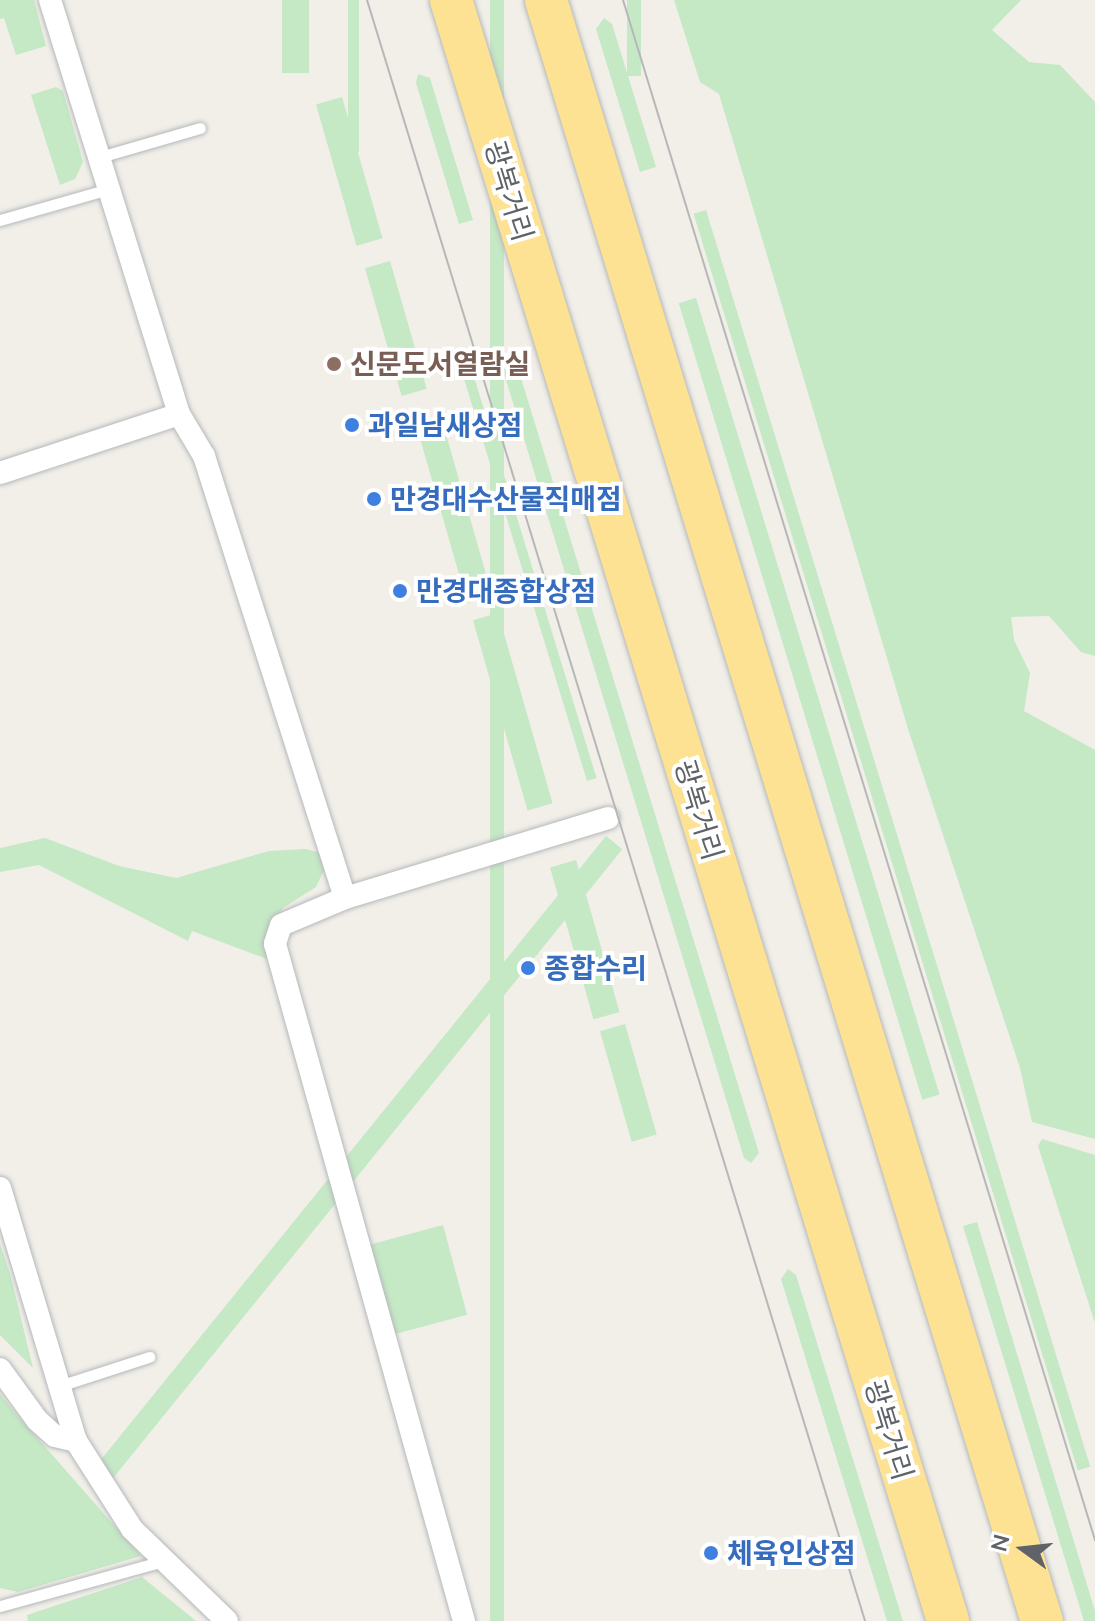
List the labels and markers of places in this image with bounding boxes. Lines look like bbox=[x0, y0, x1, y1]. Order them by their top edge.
place label: 신문도서열람실 bbox=[350, 347, 530, 381]
marker: 신문도서열람실 bbox=[325, 355, 343, 373]
place label: 과일남새상점 bbox=[368, 408, 523, 442]
marker: 과일남새상점 bbox=[343, 416, 361, 434]
place label: 만경대수산물직매점 bbox=[390, 482, 622, 516]
marker: 만경대수산물직매점 bbox=[365, 490, 383, 508]
place label: 만경대종합상점 bbox=[416, 574, 596, 608]
marker: 만경대종합상점 bbox=[391, 582, 409, 600]
place label: 종합수리 bbox=[544, 951, 647, 985]
marker: 종합수리 bbox=[519, 959, 537, 977]
place label: 체육인상점 bbox=[727, 1536, 856, 1570]
marker: 체육인상점 bbox=[702, 1544, 720, 1562]

